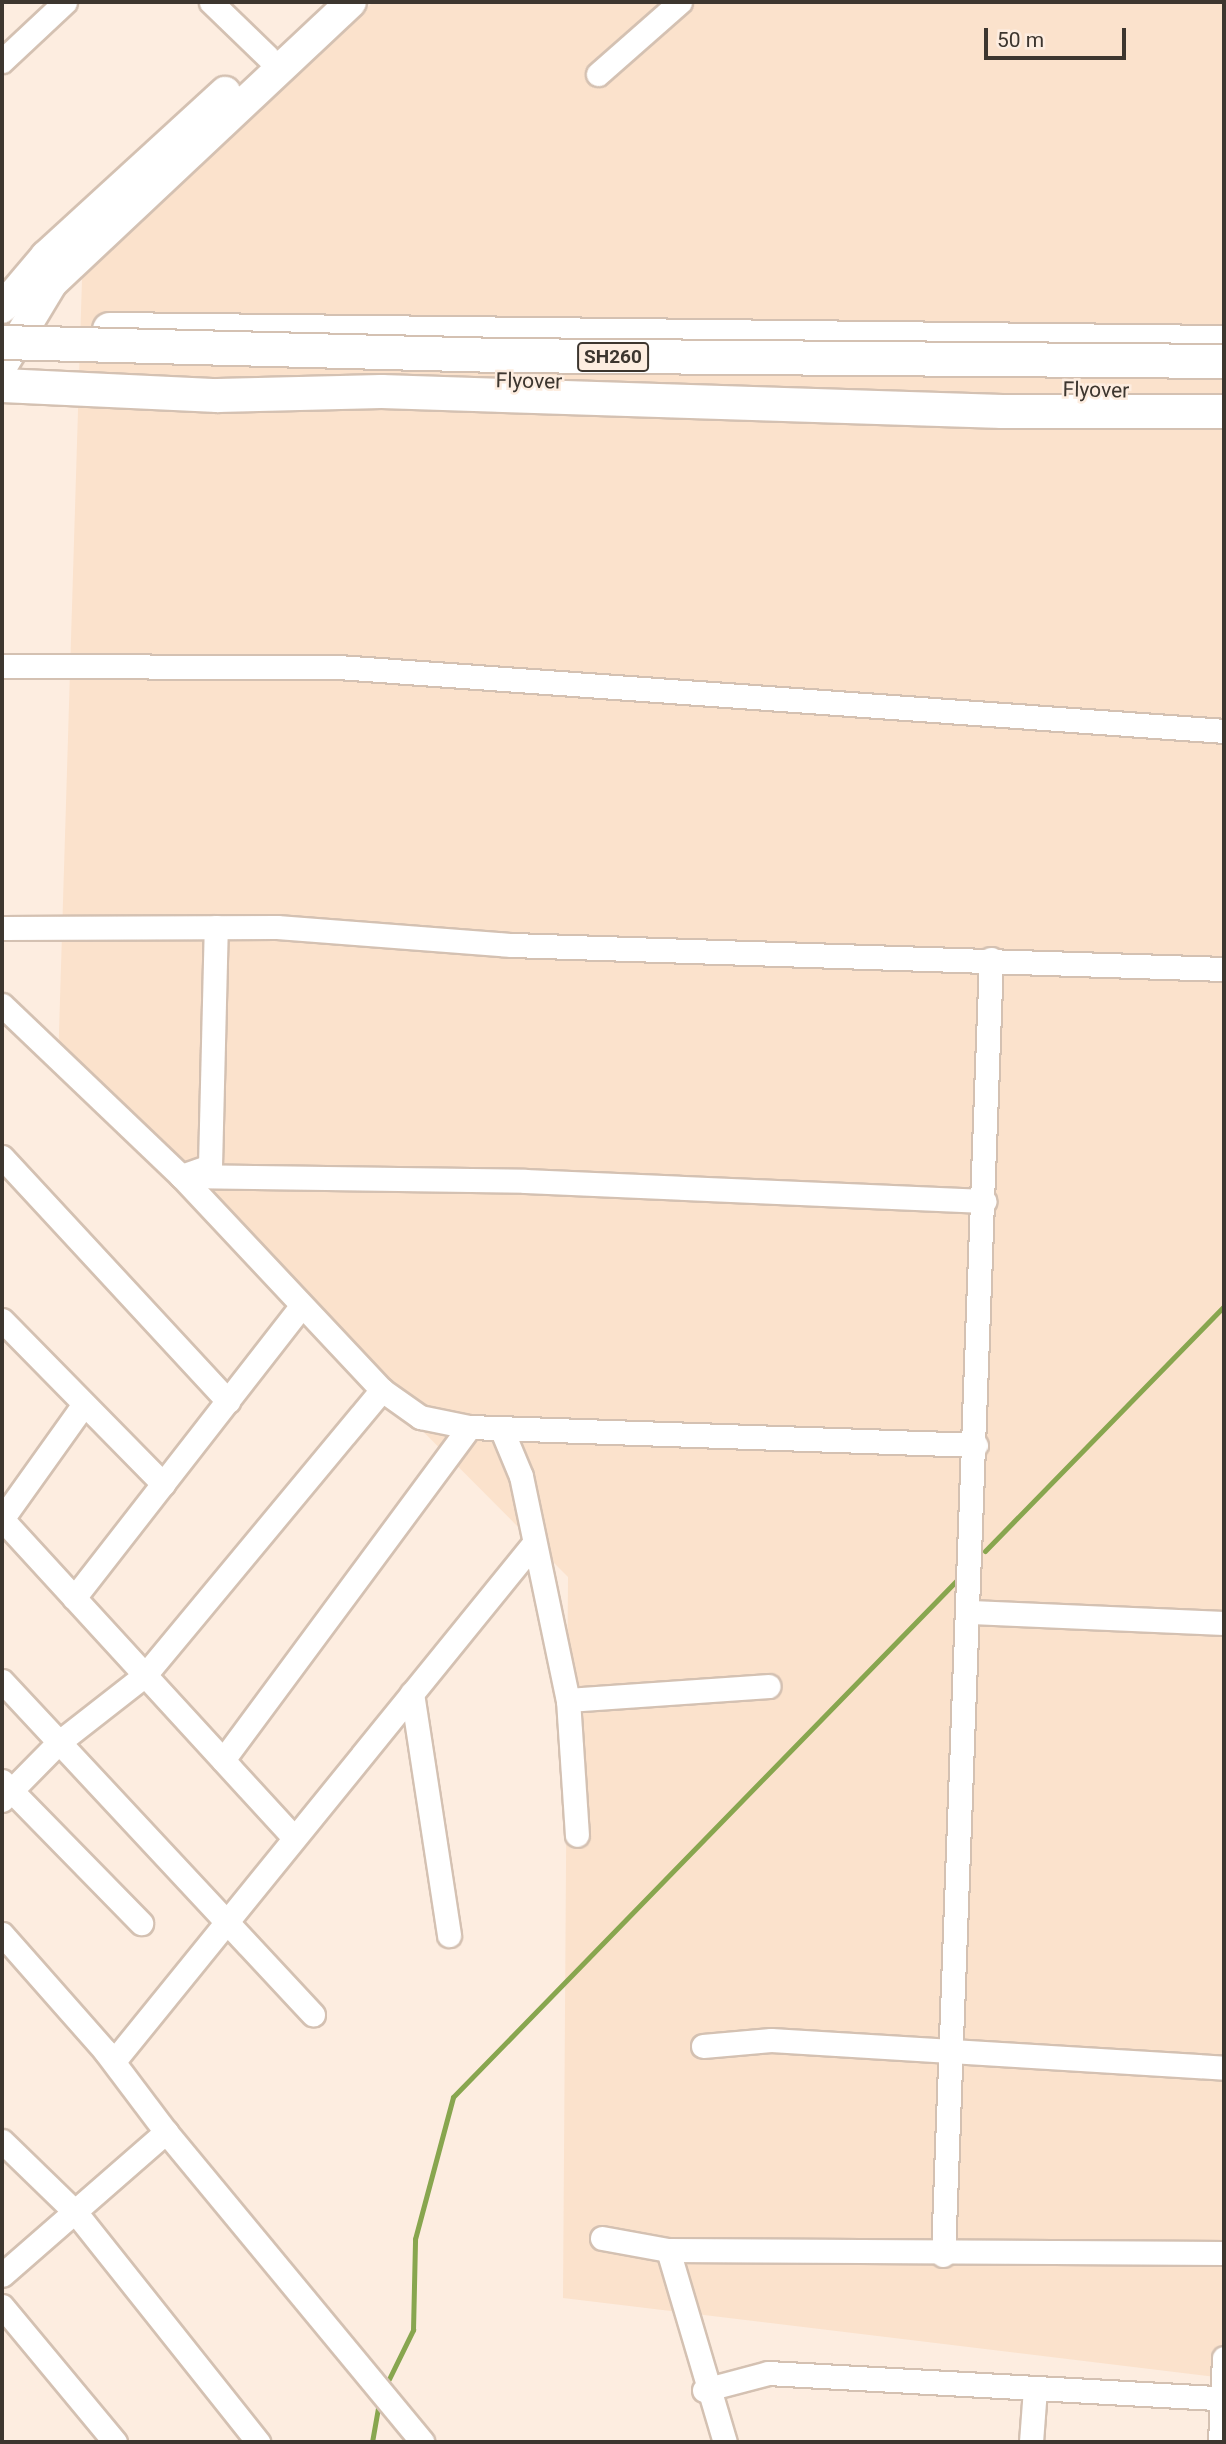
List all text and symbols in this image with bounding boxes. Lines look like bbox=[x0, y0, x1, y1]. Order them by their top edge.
scale bar bbox=[988, 14, 1130, 58]
text: 50 m bbox=[997, 28, 1044, 52]
road number: SH260 bbox=[576, 342, 650, 372]
street label: Flyover bbox=[495, 368, 563, 394]
street label: Flyover bbox=[1062, 377, 1130, 403]

